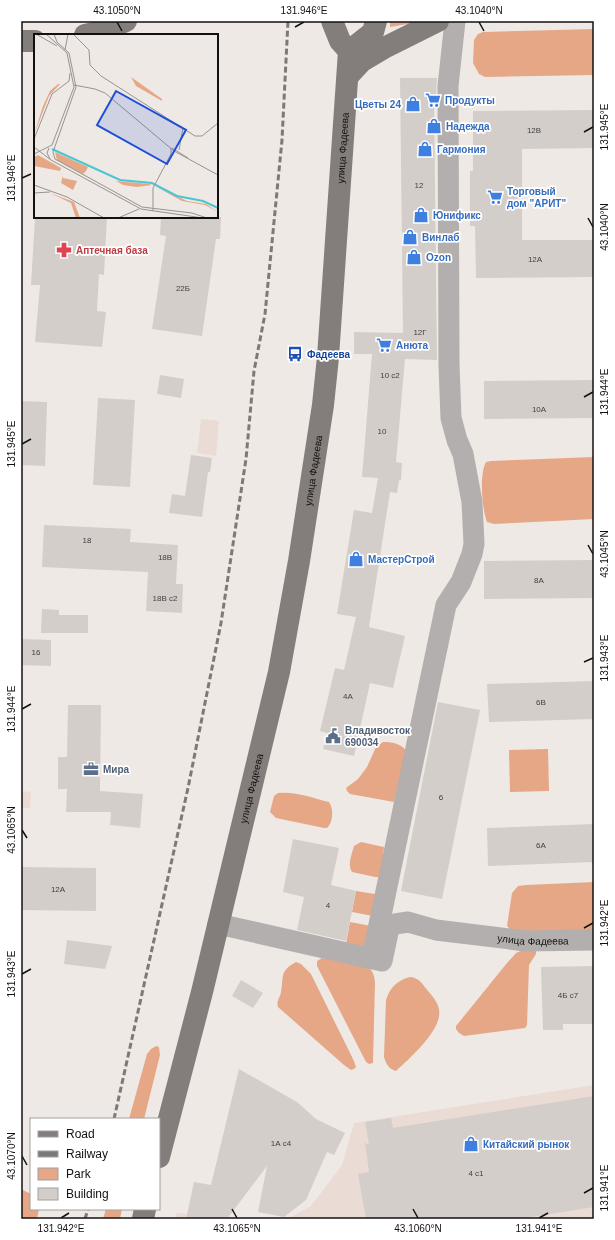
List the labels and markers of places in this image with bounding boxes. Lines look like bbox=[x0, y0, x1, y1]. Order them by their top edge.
supermarket icon: Продукты bbox=[424, 91, 442, 109]
shop icon: Цветы 24 bbox=[404, 95, 422, 113]
place label: Продукты bbox=[445, 95, 495, 106]
place label: Цветы 24 bbox=[355, 99, 401, 110]
shop icon: Надежда bbox=[425, 117, 443, 135]
place label: Надежда bbox=[446, 121, 490, 132]
shop icon: Гармония bbox=[416, 140, 434, 158]
place label: Гармония bbox=[437, 144, 486, 155]
place label: Торговый дом "АРИТ" bbox=[507, 186, 566, 209]
supermarket icon: Торговый дом "АРИТ" bbox=[486, 188, 504, 206]
shop icon: Юнификс bbox=[412, 206, 430, 224]
place label: Юнификс bbox=[433, 210, 481, 221]
shop icon: Винлаб bbox=[401, 228, 419, 246]
place label: Винлаб bbox=[422, 232, 460, 243]
pharmacy icon: Аптечная база bbox=[55, 241, 73, 259]
place label: Аптечная база bbox=[76, 245, 148, 256]
shop icon: Ozon bbox=[405, 248, 423, 266]
place label: Ozon bbox=[426, 252, 451, 263]
supermarket icon: Анюта bbox=[375, 336, 393, 354]
place label: Анюта bbox=[396, 340, 428, 351]
bus stop icon: Фадеева bbox=[286, 345, 304, 363]
place label: Фадеева bbox=[307, 349, 351, 360]
shop icon: МастерСтрой bbox=[347, 550, 365, 568]
place label: МастерСтрой bbox=[368, 554, 435, 565]
place label: Владивосток 690034 bbox=[345, 725, 411, 748]
public building icon: Владивосток 690034 bbox=[324, 727, 342, 745]
office icon: Мира bbox=[82, 760, 100, 778]
place label: Мира bbox=[103, 764, 130, 775]
shop icon: Китайский рынок bbox=[462, 1135, 480, 1153]
place label: Китайский рынок bbox=[483, 1139, 570, 1150]

